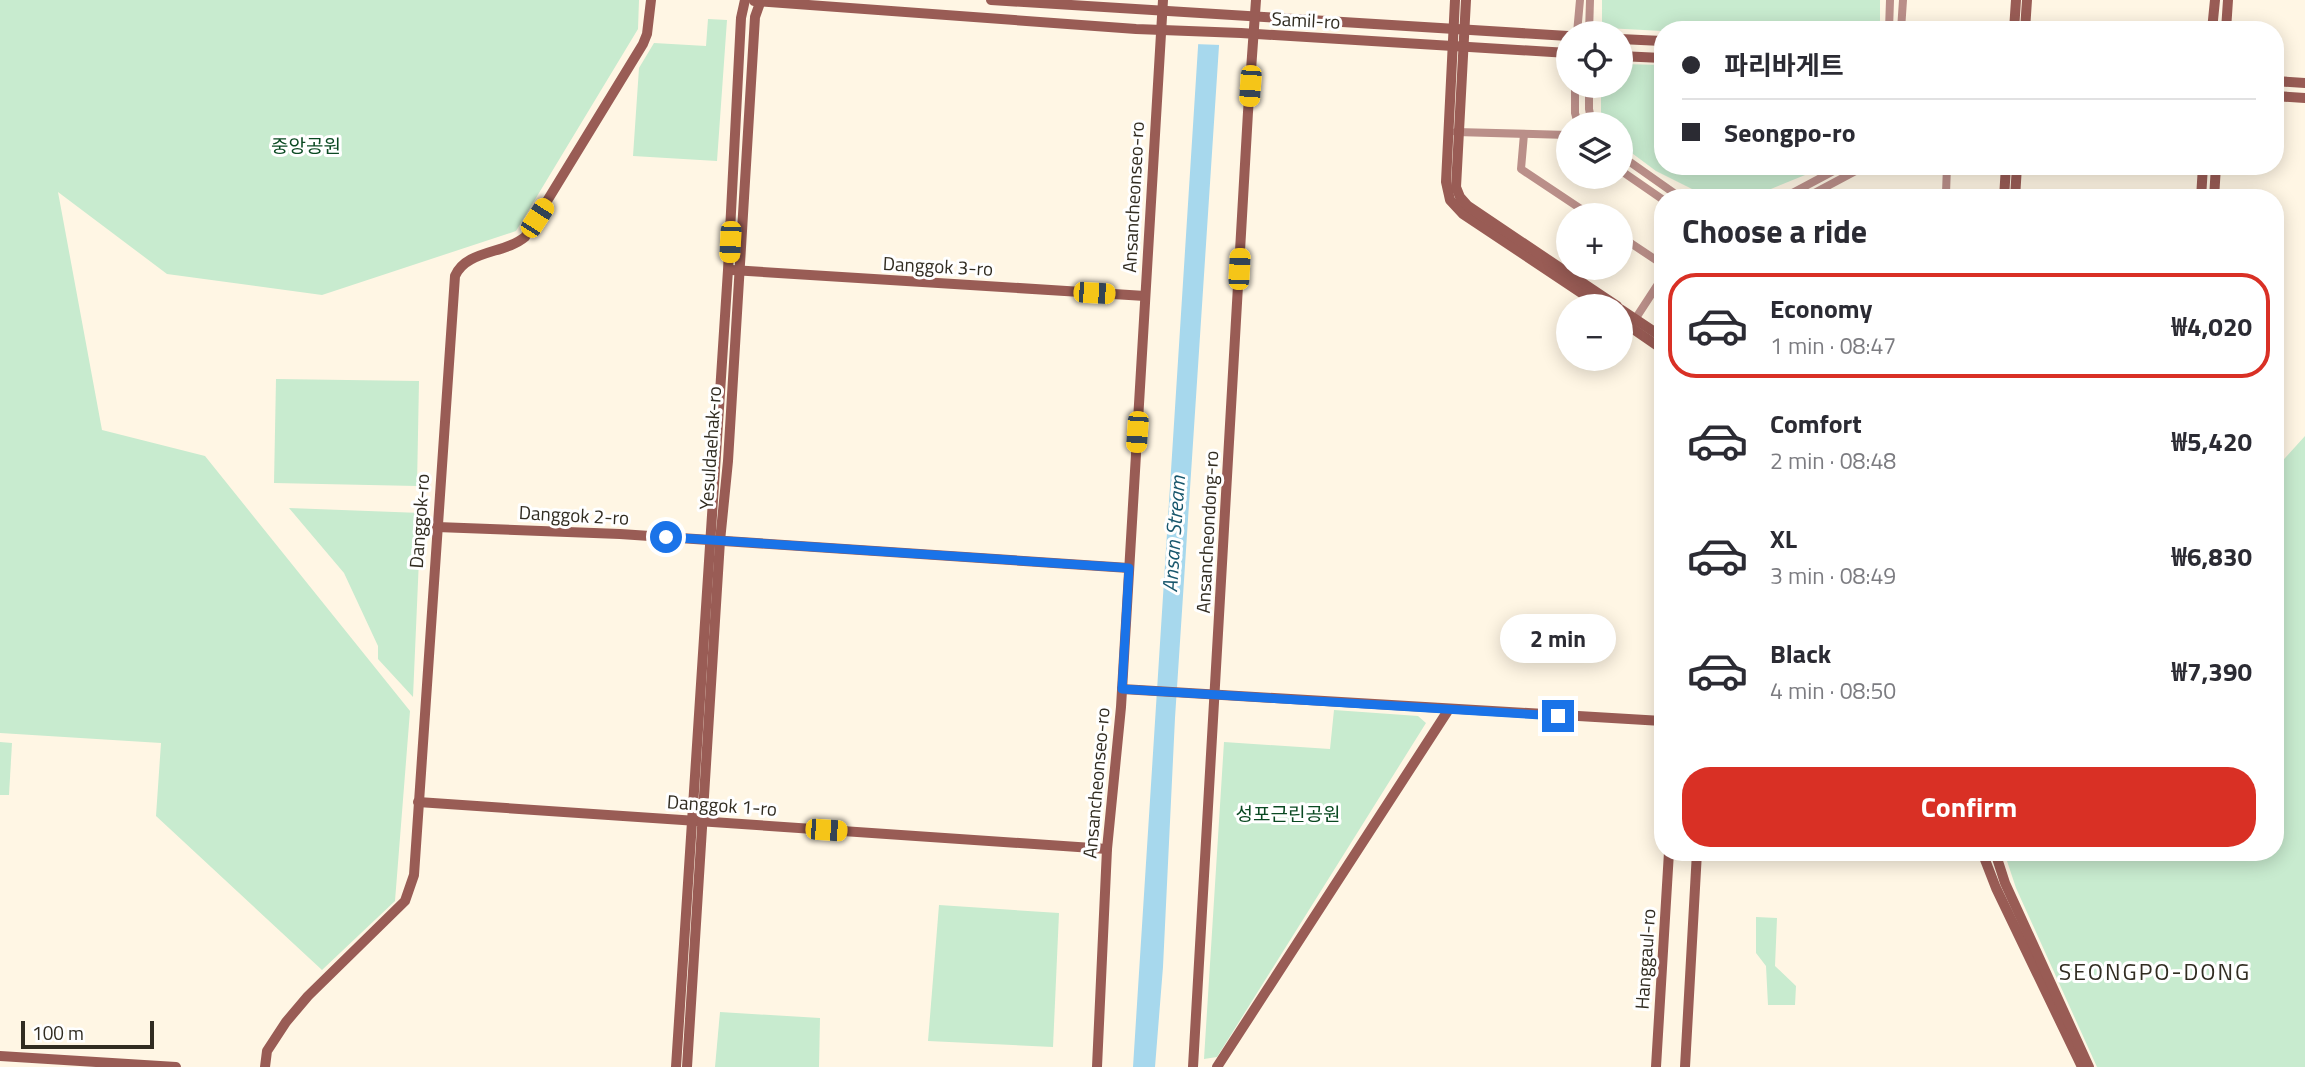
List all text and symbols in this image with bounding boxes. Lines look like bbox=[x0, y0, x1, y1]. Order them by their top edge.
street label: Samil-ro bbox=[1271, 3, 1341, 36]
map controls bbox=[1556, 21, 1633, 371]
button: locate bbox=[1556, 21, 1633, 98]
text: 파리바게트 bbox=[1724, 46, 1844, 85]
car bbox=[1239, 64, 1262, 108]
button: layers bbox=[1556, 112, 1633, 189]
text: Seongpo-ro bbox=[1724, 113, 1856, 152]
street label: Ansancheonseo-ro bbox=[1114, 121, 1151, 273]
park label: 중앙공원 bbox=[271, 131, 341, 160]
car bbox=[517, 195, 558, 241]
button: + bbox=[1556, 203, 1633, 280]
text: Choose a ride bbox=[1682, 207, 1867, 255]
car bbox=[719, 220, 742, 264]
car bbox=[1228, 247, 1251, 291]
street label: Danggok 3-ro bbox=[882, 248, 994, 283]
car bbox=[1073, 281, 1116, 305]
text: Economy bbox=[1770, 289, 1872, 328]
button: − bbox=[1556, 294, 1633, 371]
icon: car bbox=[1686, 294, 1749, 357]
text: ₩4,020 bbox=[2172, 307, 2252, 346]
text: 1 min · 08:47 bbox=[1770, 328, 1896, 363]
street label: Yesuldaehak-ro bbox=[691, 385, 728, 511]
text: Comfort bbox=[1770, 404, 1862, 443]
icon: car bbox=[1686, 409, 1749, 472]
car bbox=[1126, 410, 1149, 454]
text: ₩5,420 bbox=[2172, 422, 2252, 461]
text: 2 min · 08:48 bbox=[1770, 443, 1896, 478]
street label: Ansancheondong-ro bbox=[1188, 450, 1225, 614]
street label: Danggok-ro bbox=[401, 473, 436, 569]
water label: Ansan Stream bbox=[1153, 474, 1193, 593]
street label: Danggok 2-ro bbox=[518, 497, 630, 532]
text: XL bbox=[1770, 519, 1797, 558]
route start bbox=[650, 521, 682, 553]
icon: car bbox=[1686, 524, 1749, 587]
text: ₩6,830 bbox=[2172, 537, 2252, 576]
text: 3 min · 08:49 bbox=[1770, 558, 1896, 593]
callout: 2 min bbox=[1500, 614, 1616, 664]
text: 2 min bbox=[1530, 621, 1586, 656]
text: Black bbox=[1770, 634, 1831, 673]
icon: car bbox=[1686, 639, 1749, 702]
text: ₩7,390 bbox=[2172, 652, 2252, 691]
text: 4 min · 08:50 bbox=[1770, 673, 1896, 708]
route end bbox=[1542, 700, 1574, 732]
street label: Ansancheonseo-ro bbox=[1074, 706, 1117, 860]
button: Confirm bbox=[1682, 767, 2256, 847]
street label: Danggok 1-ro bbox=[666, 786, 778, 823]
park label: 성포근린공원 bbox=[1236, 799, 1340, 828]
car bbox=[805, 818, 848, 842]
street label: Hanggaul-ro bbox=[1627, 908, 1662, 1010]
district label: SEONGPO-DONG bbox=[2059, 954, 2251, 989]
scale bar bbox=[21, 1018, 154, 1050]
text: 100 m bbox=[32, 1018, 84, 1047]

